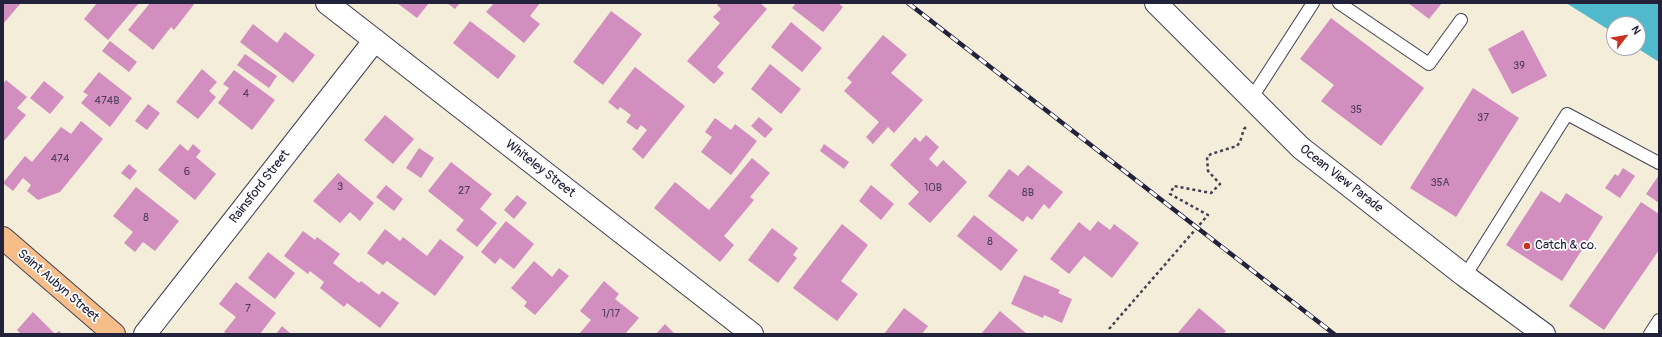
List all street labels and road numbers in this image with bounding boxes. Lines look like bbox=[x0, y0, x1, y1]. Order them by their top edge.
street label: Whiteley Street bbox=[502, 137, 578, 201]
street label: Ocean View Parade bbox=[1296, 142, 1386, 216]
street label: Rainsford Street bbox=[226, 147, 294, 227]
street label: Saint Aubyn Street bbox=[14, 246, 102, 326]

